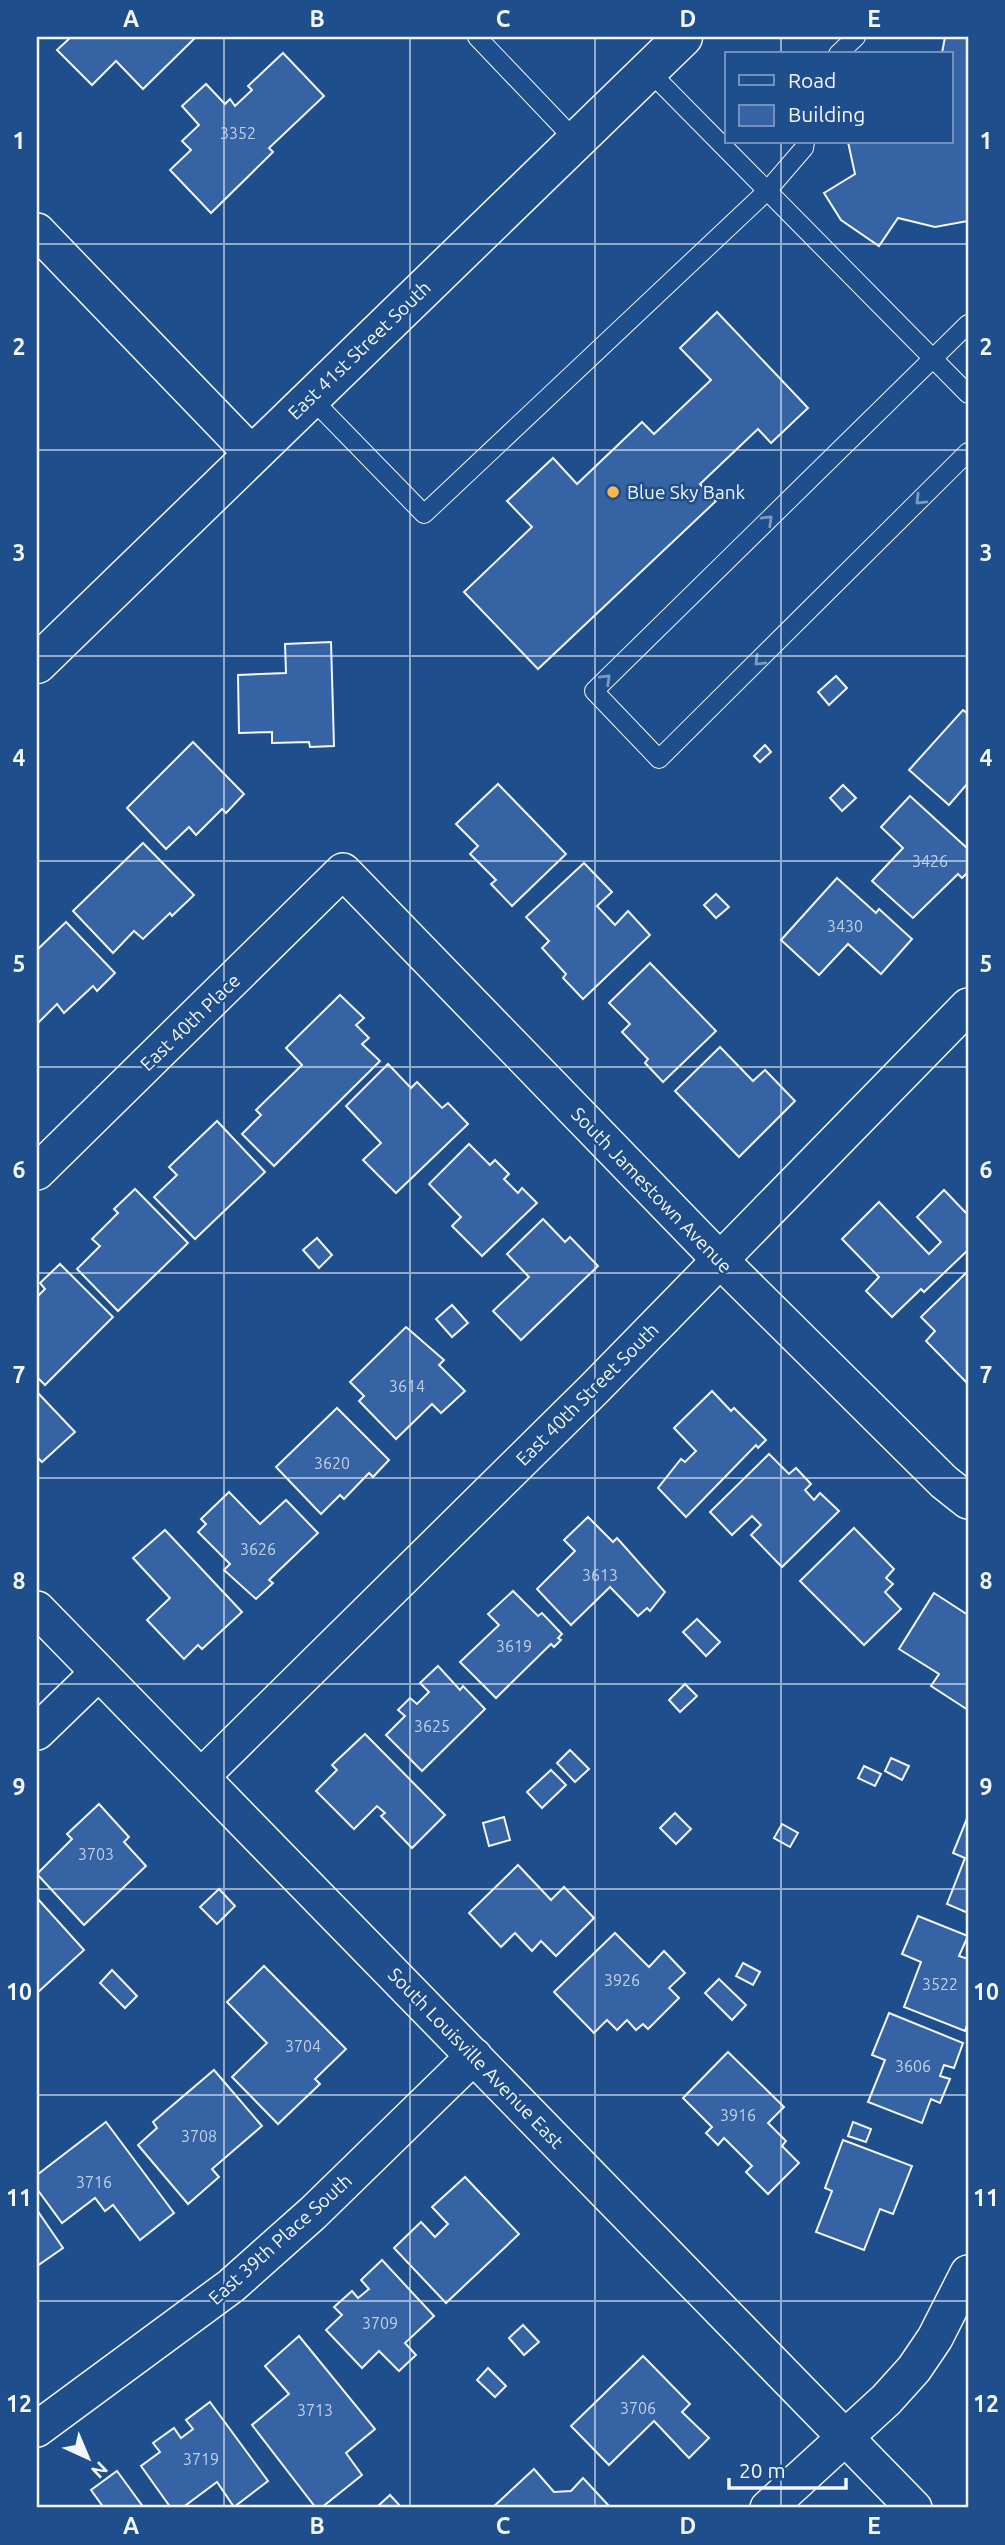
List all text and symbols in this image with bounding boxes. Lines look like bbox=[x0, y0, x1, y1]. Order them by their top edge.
text: A bbox=[123, 6, 139, 31]
text: B bbox=[309, 6, 325, 31]
text: C bbox=[496, 6, 511, 31]
text: D bbox=[680, 6, 696, 31]
text: E bbox=[867, 6, 881, 31]
legend bbox=[725, 52, 953, 144]
text: Road bbox=[788, 68, 836, 92]
text: Building bbox=[788, 102, 865, 126]
house number: 3352 bbox=[220, 124, 256, 142]
text: 1 bbox=[13, 128, 25, 153]
text: 1 bbox=[980, 128, 992, 153]
street label: East 41st Street South bbox=[283, 276, 435, 424]
text: 2 bbox=[13, 334, 25, 359]
text: 2 bbox=[980, 334, 992, 359]
place label: Blue Sky Bank bbox=[627, 481, 746, 503]
marker: Blue Sky Bank bbox=[605, 484, 621, 500]
one-way arrow bbox=[916, 492, 928, 504]
one-way arrow bbox=[760, 515, 773, 528]
text: 3 bbox=[13, 540, 25, 565]
text: 3 bbox=[980, 540, 992, 565]
one-way arrow bbox=[754, 652, 767, 665]
one-way arrow bbox=[598, 675, 610, 687]
text: 4 bbox=[13, 745, 26, 770]
text: 4 bbox=[980, 745, 993, 770]
house number: 3426 bbox=[912, 852, 948, 870]
house number: 3430 bbox=[827, 917, 863, 935]
text: 5 bbox=[13, 951, 25, 976]
text: 5 bbox=[980, 951, 992, 976]
street label: East 40th Place bbox=[136, 969, 244, 1075]
street label: South Jamestown Avenue bbox=[567, 1103, 737, 1277]
text: 6 bbox=[13, 1157, 26, 1182]
text: 6 bbox=[980, 1157, 993, 1182]
street label: East 40th Street South bbox=[511, 1318, 663, 1470]
text: 7 bbox=[13, 1362, 25, 1387]
text: 7 bbox=[980, 1362, 992, 1387]
house number: 3614 bbox=[389, 1377, 425, 1395]
house number: 3620 bbox=[314, 1454, 350, 1472]
house number: 3626 bbox=[240, 1540, 276, 1558]
house number: 3613 bbox=[582, 1566, 618, 1584]
text: 8 bbox=[13, 1568, 25, 1593]
text: 8 bbox=[980, 1568, 992, 1593]
house number: 3619 bbox=[496, 1637, 532, 1655]
house number: 3625 bbox=[414, 1717, 450, 1735]
text: 9 bbox=[13, 1774, 25, 1799]
text: 9 bbox=[980, 1774, 992, 1799]
house number: 3703 bbox=[78, 1845, 114, 1863]
street label: South Louisville Avenue East bbox=[384, 1963, 568, 2153]
house number: 3926 bbox=[604, 1971, 640, 1989]
house number: 3522 bbox=[922, 1975, 958, 1993]
text: 10 bbox=[6, 1979, 32, 2004]
text: 10 bbox=[973, 1979, 999, 2004]
house number: 3704 bbox=[285, 2037, 321, 2055]
house number: 3606 bbox=[895, 2057, 931, 2075]
house number: 3916 bbox=[720, 2106, 756, 2124]
house number: 3708 bbox=[181, 2127, 217, 2145]
street label: East 39th Place South bbox=[204, 2169, 356, 2309]
house number: 3716 bbox=[76, 2173, 112, 2191]
text: 11 bbox=[6, 2185, 32, 2210]
text: 11 bbox=[973, 2185, 999, 2210]
house number: 3709 bbox=[362, 2314, 398, 2332]
text: 12 bbox=[6, 2391, 32, 2416]
text: 12 bbox=[973, 2391, 999, 2416]
house number: 3706 bbox=[620, 2399, 656, 2417]
house number: 3713 bbox=[297, 2401, 333, 2419]
north arrow bbox=[52, 2422, 122, 2492]
scale bar bbox=[729, 2447, 846, 2491]
house number: 3719 bbox=[183, 2450, 219, 2468]
text: N bbox=[87, 2457, 113, 2483]
text: 20 m bbox=[739, 2458, 786, 2482]
text: A bbox=[123, 2513, 139, 2538]
text: B bbox=[309, 2513, 325, 2538]
text: C bbox=[496, 2513, 511, 2538]
text: D bbox=[680, 2513, 696, 2538]
text: E bbox=[867, 2513, 881, 2538]

